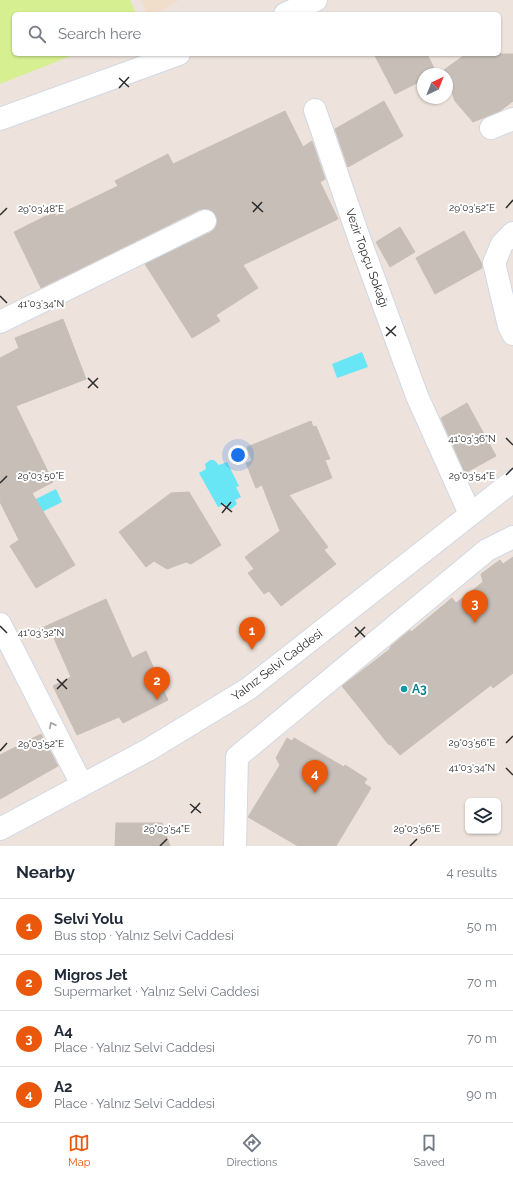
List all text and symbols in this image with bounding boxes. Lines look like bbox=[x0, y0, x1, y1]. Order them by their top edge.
search box bbox=[12, 12, 501, 56]
icon: search bbox=[26, 23, 48, 45]
text: Search here bbox=[58, 25, 141, 43]
north arrow bbox=[417, 68, 453, 104]
text: 29°03'52"E bbox=[449, 202, 495, 213]
text: 29°03'48"E bbox=[18, 203, 64, 214]
street label: Vezir Topçu Sokağı bbox=[343, 207, 391, 309]
text: 41°03'34"N bbox=[18, 298, 64, 309]
text: 41°03'36"N bbox=[448, 433, 496, 444]
your location bbox=[228, 445, 248, 465]
text: 29°03'50"E bbox=[18, 470, 64, 481]
text: 29°03'54"E bbox=[449, 470, 495, 481]
pin: 3 bbox=[462, 590, 488, 623]
pin: 1 bbox=[239, 617, 265, 650]
street label: Yalnız Selvi Caddesi bbox=[229, 626, 325, 704]
text: 41°03'32"N bbox=[18, 627, 64, 638]
pin: 2 bbox=[144, 667, 170, 700]
place label: A3 bbox=[412, 682, 427, 696]
marker: A3 bbox=[399, 684, 409, 694]
one-way arrow bbox=[49, 722, 56, 729]
text: 29°03'56"E bbox=[449, 737, 495, 748]
text: 29°03'52"E bbox=[18, 738, 64, 749]
pin: 4 bbox=[302, 760, 328, 793]
text: 41°03'34"N bbox=[449, 762, 495, 773]
map controls bbox=[465, 798, 501, 834]
button: layers bbox=[465, 798, 501, 834]
text: 29°03'54"E bbox=[144, 823, 190, 834]
text: 29°03'56"E bbox=[394, 823, 440, 834]
text: Nearby bbox=[16, 862, 75, 882]
text: 4 results bbox=[446, 865, 497, 880]
text: Selvi Yolu bbox=[54, 910, 123, 928]
text: 1 bbox=[26, 919, 32, 934]
text: 50 m bbox=[467, 919, 497, 934]
text: Bus stop · Yalnız Selvi Caddesi bbox=[54, 928, 234, 943]
text: Migros Jet bbox=[54, 966, 128, 984]
text: 2 bbox=[25, 975, 33, 990]
text: 70 m bbox=[467, 975, 497, 990]
text: Supermarket · Yalnız Selvi Caddesi bbox=[54, 984, 259, 999]
text: A4 bbox=[54, 1022, 73, 1040]
text: 3 bbox=[25, 1031, 33, 1046]
text: 70 m bbox=[467, 1031, 497, 1046]
text: Place · Yalnız Selvi Caddesi bbox=[54, 1040, 215, 1055]
text: A2 bbox=[54, 1078, 73, 1096]
text: 4 bbox=[25, 1087, 33, 1102]
text: 90 m bbox=[466, 1087, 497, 1102]
text: Place · Yalnız Selvi Caddesi bbox=[54, 1096, 215, 1111]
tab: Map bbox=[68, 1132, 90, 1169]
tab: Directions bbox=[227, 1132, 277, 1169]
tab: Saved bbox=[413, 1132, 445, 1169]

